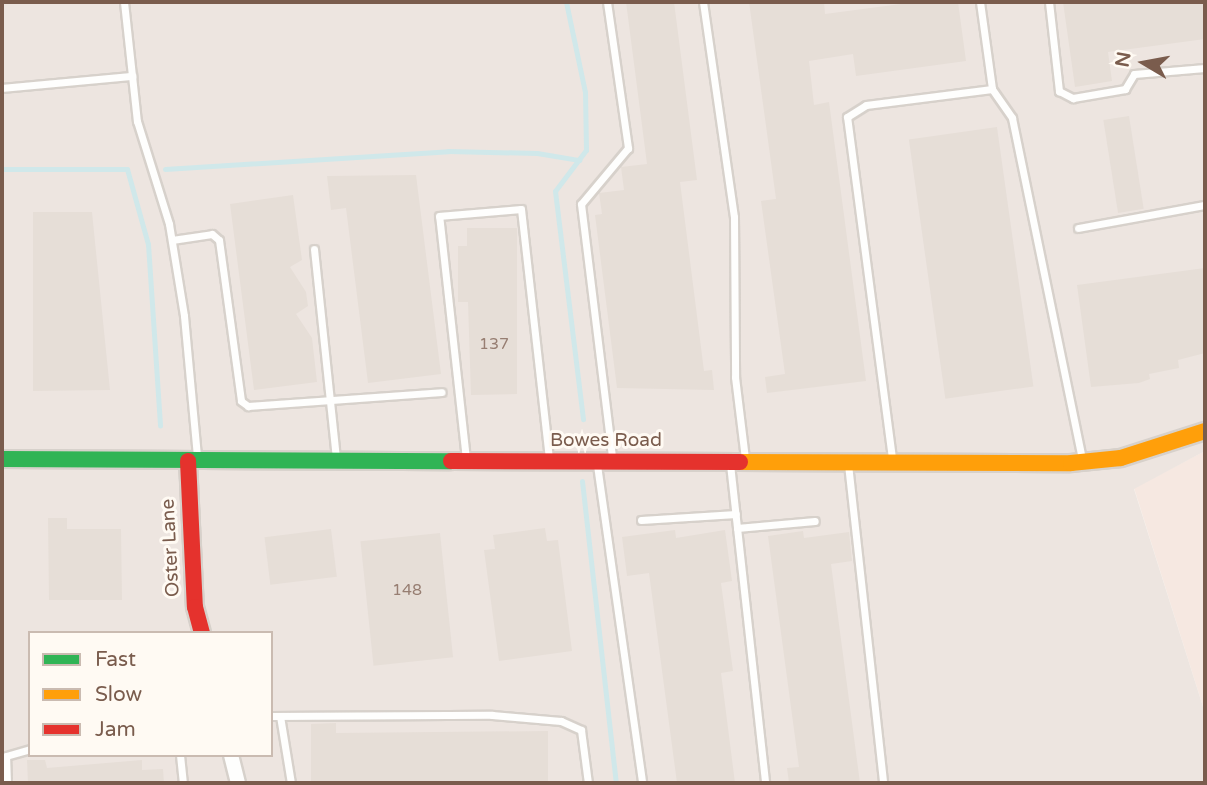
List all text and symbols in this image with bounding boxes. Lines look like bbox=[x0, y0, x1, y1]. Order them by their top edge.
north arrow bbox=[1109, 28, 1179, 98]
text: N bbox=[1111, 50, 1135, 69]
house number: 137 bbox=[479, 334, 509, 354]
street label: Bowes Road bbox=[550, 430, 662, 452]
street label: Oster Lane bbox=[157, 498, 185, 598]
house number: 148 bbox=[392, 580, 422, 600]
legend bbox=[28, 631, 273, 757]
text: Fast bbox=[95, 647, 136, 672]
text: Slow bbox=[95, 682, 142, 707]
text: Jam bbox=[95, 717, 136, 742]

